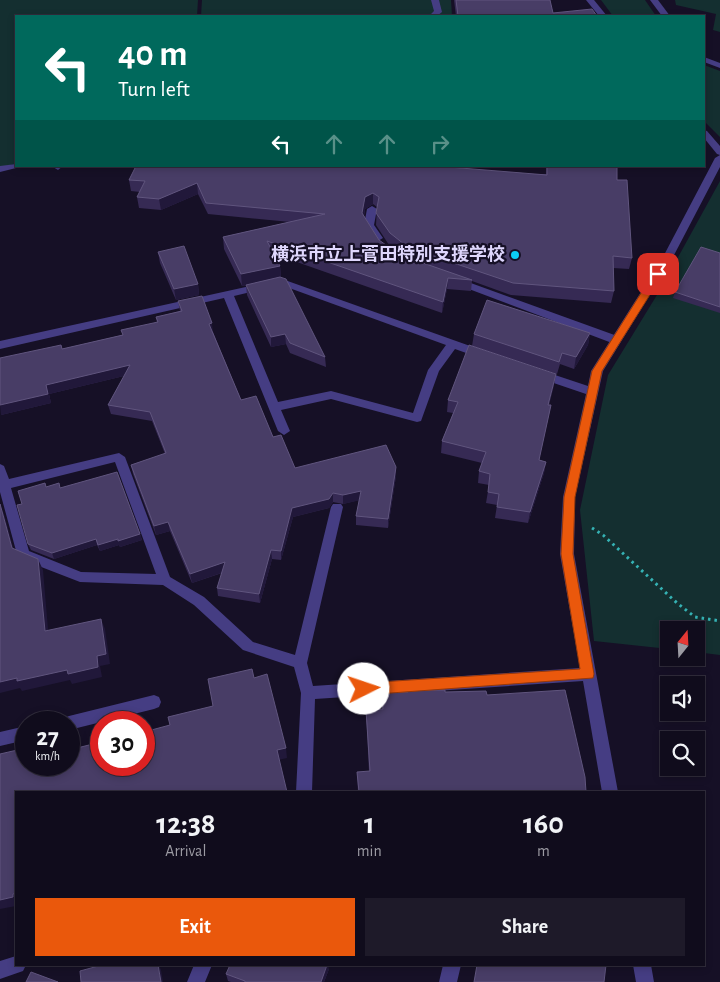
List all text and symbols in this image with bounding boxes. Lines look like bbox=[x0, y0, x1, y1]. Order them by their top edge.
icon: left bbox=[35, 35, 100, 100]
text: 40 m bbox=[118, 37, 187, 72]
text: Turn left bbox=[118, 78, 190, 100]
icon: left bbox=[267, 130, 295, 158]
icon: ahead bbox=[320, 130, 348, 158]
icon: ahead bbox=[373, 130, 401, 158]
icon: right bbox=[426, 130, 454, 158]
place label: 横浜市立上菅田特別支援学校 bbox=[271, 244, 505, 264]
marker: 横浜市立上菅田特別支援学校 bbox=[509, 249, 521, 261]
pin bbox=[637, 253, 679, 295]
icon: arrive bbox=[644, 260, 672, 288]
north arrow bbox=[660, 621, 705, 666]
map controls bbox=[660, 621, 705, 776]
position arrow bbox=[337, 662, 389, 714]
button: sound bbox=[660, 676, 705, 721]
speed limit sign: 30 bbox=[90, 711, 155, 776]
text: 27 bbox=[36, 725, 59, 750]
button: search bbox=[660, 731, 705, 776]
text: km/h bbox=[35, 750, 60, 762]
text: 12:38 bbox=[156, 809, 216, 839]
text: 1 bbox=[364, 809, 375, 839]
text: 160 bbox=[523, 809, 564, 839]
text: Arrival bbox=[165, 843, 206, 859]
text: min bbox=[357, 843, 382, 859]
text: m bbox=[537, 843, 550, 859]
button: Exit bbox=[35, 898, 355, 956]
button: Share bbox=[365, 898, 685, 956]

